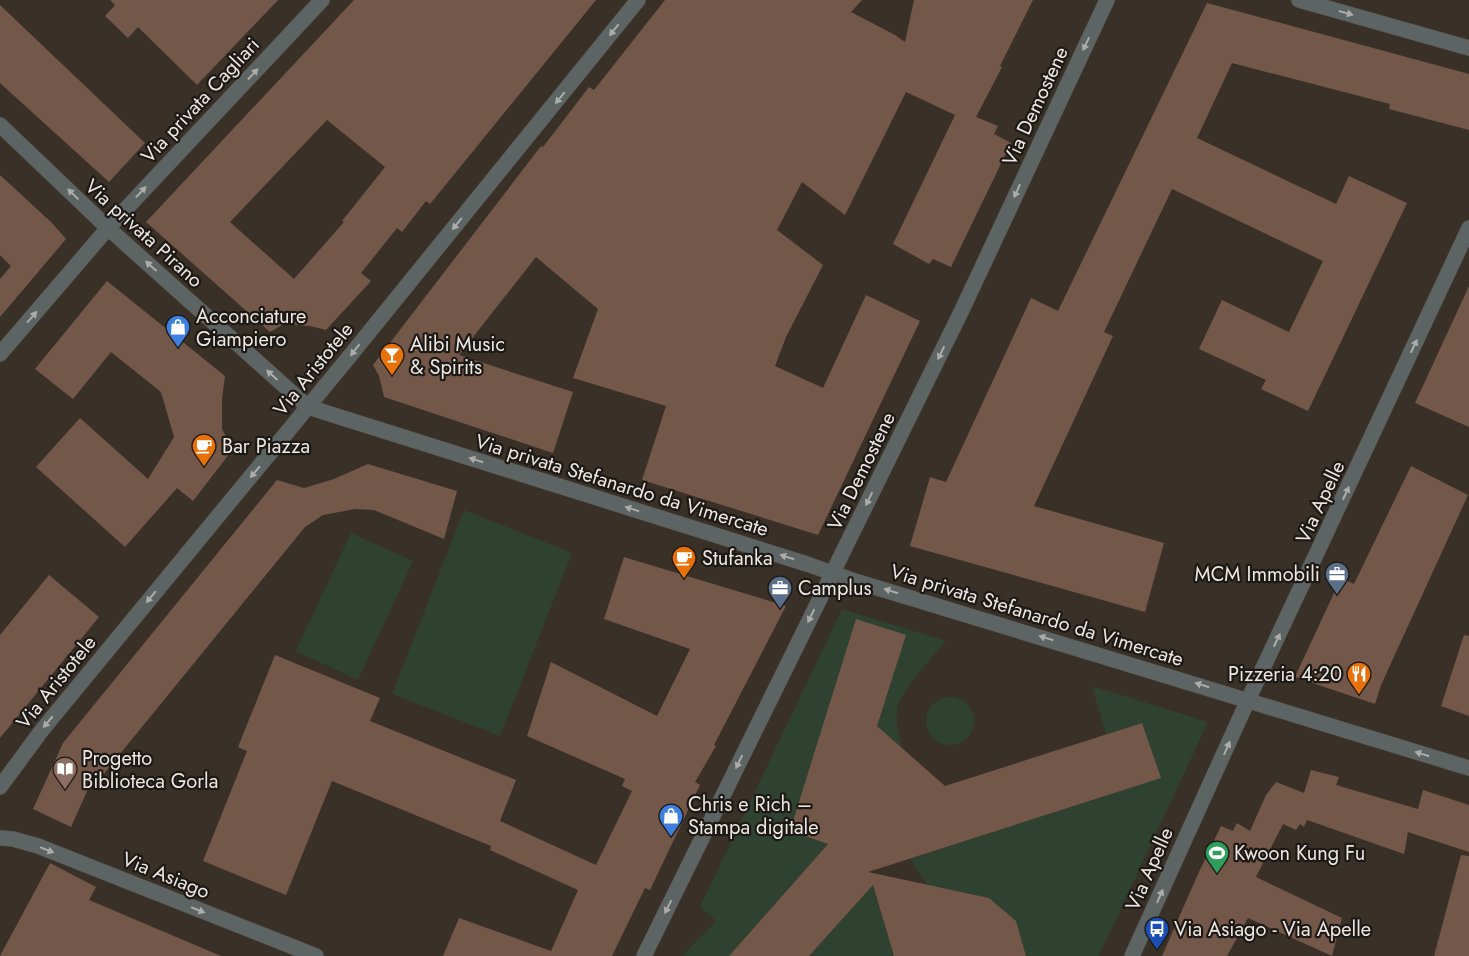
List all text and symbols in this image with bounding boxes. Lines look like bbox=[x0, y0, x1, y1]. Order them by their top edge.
one-way arrow bbox=[1338, 9, 1353, 17]
one-way arrow bbox=[609, 23, 620, 36]
street label: Via privata Cagliari bbox=[134, 31, 266, 170]
one-way arrow bbox=[1082, 37, 1090, 51]
street label: Via Demostene bbox=[995, 42, 1076, 171]
one-way arrow bbox=[247, 68, 259, 80]
one-way arrow bbox=[554, 91, 565, 104]
street label: Via privata Pirano bbox=[78, 172, 209, 295]
one-way arrow bbox=[1013, 184, 1021, 198]
one-way arrow bbox=[135, 187, 147, 199]
one-way arrow bbox=[67, 188, 79, 200]
one-way arrow bbox=[452, 217, 463, 230]
one-way arrow bbox=[144, 261, 157, 272]
place label: Acconciature Giampiero bbox=[196, 302, 306, 354]
one-way arrow bbox=[26, 311, 37, 324]
shop icon: Acconciature Giampiero bbox=[165, 314, 191, 348]
street label: Via Aristotele bbox=[267, 316, 360, 422]
place label: Alibi Music & Spirits bbox=[410, 330, 505, 382]
one-way arrow bbox=[1411, 339, 1419, 353]
bar icon: Alibi Music & Spirits bbox=[379, 342, 405, 376]
one-way arrow bbox=[349, 343, 360, 356]
one-way arrow bbox=[937, 346, 945, 360]
one-way arrow bbox=[266, 369, 278, 381]
street label: Via Demostene bbox=[820, 407, 903, 535]
street label: Via privata Stefanardo da Vimercate bbox=[472, 427, 772, 544]
place label: Bar Piazza bbox=[222, 432, 310, 461]
cafe icon: Bar Piazza bbox=[191, 433, 217, 467]
one-way arrow bbox=[469, 456, 484, 464]
street label: Via Apelle bbox=[1289, 456, 1352, 548]
one-way arrow bbox=[249, 465, 260, 478]
one-way arrow bbox=[1342, 486, 1350, 500]
one-way arrow bbox=[865, 492, 873, 506]
one-way arrow bbox=[624, 505, 639, 512]
place label: Stufanka bbox=[702, 544, 773, 573]
cafe icon: Stufanka bbox=[671, 545, 697, 579]
one-way arrow bbox=[779, 553, 794, 561]
street label: Via privata Stefanardo da Vimercate bbox=[887, 557, 1187, 674]
place label: MCM Immobili bbox=[1194, 560, 1320, 589]
office icon: MCM Immobili bbox=[1324, 561, 1350, 595]
place label: Camplus bbox=[798, 574, 871, 603]
office icon: Camplus bbox=[767, 575, 793, 609]
one-way arrow bbox=[883, 587, 898, 595]
one-way arrow bbox=[146, 590, 157, 603]
one-way arrow bbox=[807, 609, 815, 623]
street label: Via Aristotele bbox=[10, 629, 103, 735]
one-way arrow bbox=[1274, 633, 1282, 647]
one-way arrow bbox=[1039, 634, 1054, 642]
place label: Pizzeria 4:20 bbox=[1228, 660, 1342, 689]
restaurant icon: Pizzeria 4:20 bbox=[1346, 661, 1372, 695]
one-way arrow bbox=[1194, 681, 1209, 689]
one-way arrow bbox=[42, 716, 54, 728]
one-way arrow bbox=[1223, 741, 1231, 755]
place label: Progetto Biblioteca Gorla bbox=[82, 744, 218, 796]
one-way arrow bbox=[1415, 749, 1430, 757]
one-way arrow bbox=[735, 755, 743, 769]
library icon: Progetto Biblioteca Gorla bbox=[52, 756, 78, 790]
place label: Chris e Rich – Stampa digitale bbox=[688, 790, 819, 842]
shop icon: Chris e Rich – Stampa digitale bbox=[658, 803, 684, 837]
street label: Via Apelle bbox=[1118, 823, 1181, 915]
place label: Kwoon Kung Fu bbox=[1234, 839, 1365, 868]
sports icon: Kwoon Kung Fu bbox=[1204, 840, 1230, 874]
street label: Via Asiago bbox=[118, 845, 214, 906]
one-way arrow bbox=[40, 846, 55, 854]
one-way arrow bbox=[1156, 889, 1164, 903]
one-way arrow bbox=[663, 900, 672, 915]
one-way arrow bbox=[191, 906, 205, 914]
place label: Via Asiago - Via Apelle bbox=[1174, 915, 1371, 944]
bus stop icon: Via Asiago - Via Apelle bbox=[1144, 916, 1170, 950]

